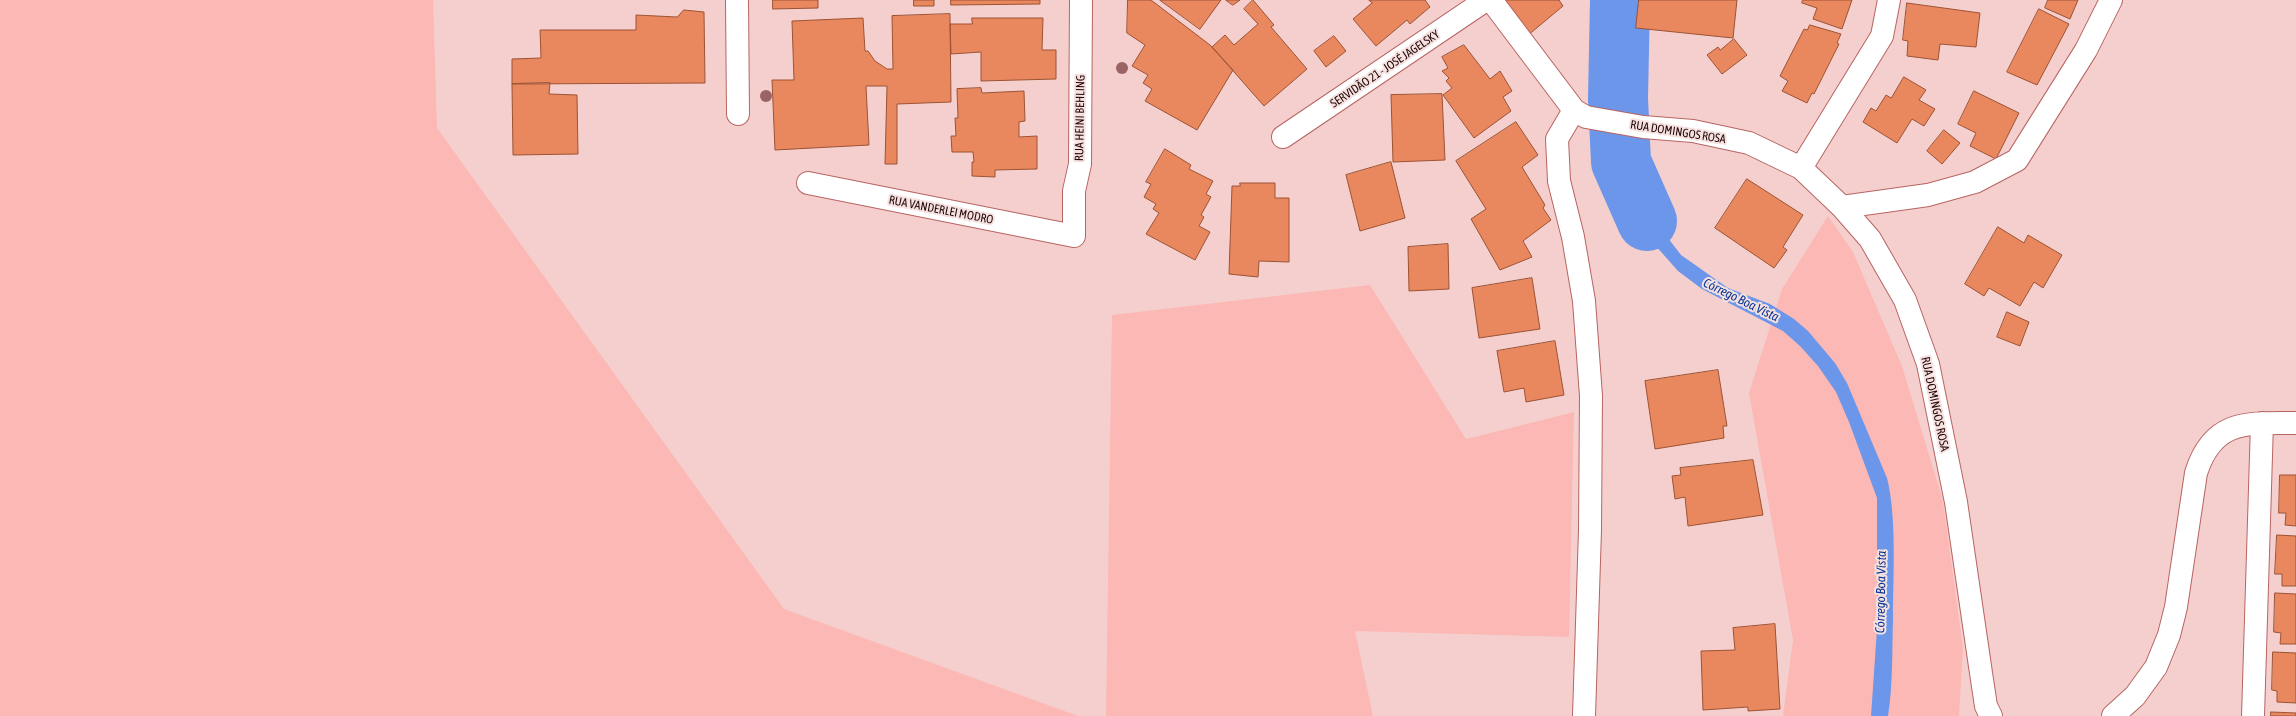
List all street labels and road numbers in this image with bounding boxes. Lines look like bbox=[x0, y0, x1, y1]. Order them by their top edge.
street label: SERVIDÃO 21 - JOSÉ JAGELSKY bbox=[1328, 27, 1442, 111]
street label: RUA HEINI BEHLING bbox=[1072, 75, 1088, 161]
street label: RUA DOMINGOS ROSA bbox=[1629, 117, 1727, 147]
street label: RUA VANDERLEI MODRO bbox=[888, 193, 994, 227]
street label: RUA DOMINGOS ROSA bbox=[1918, 355, 1952, 453]

